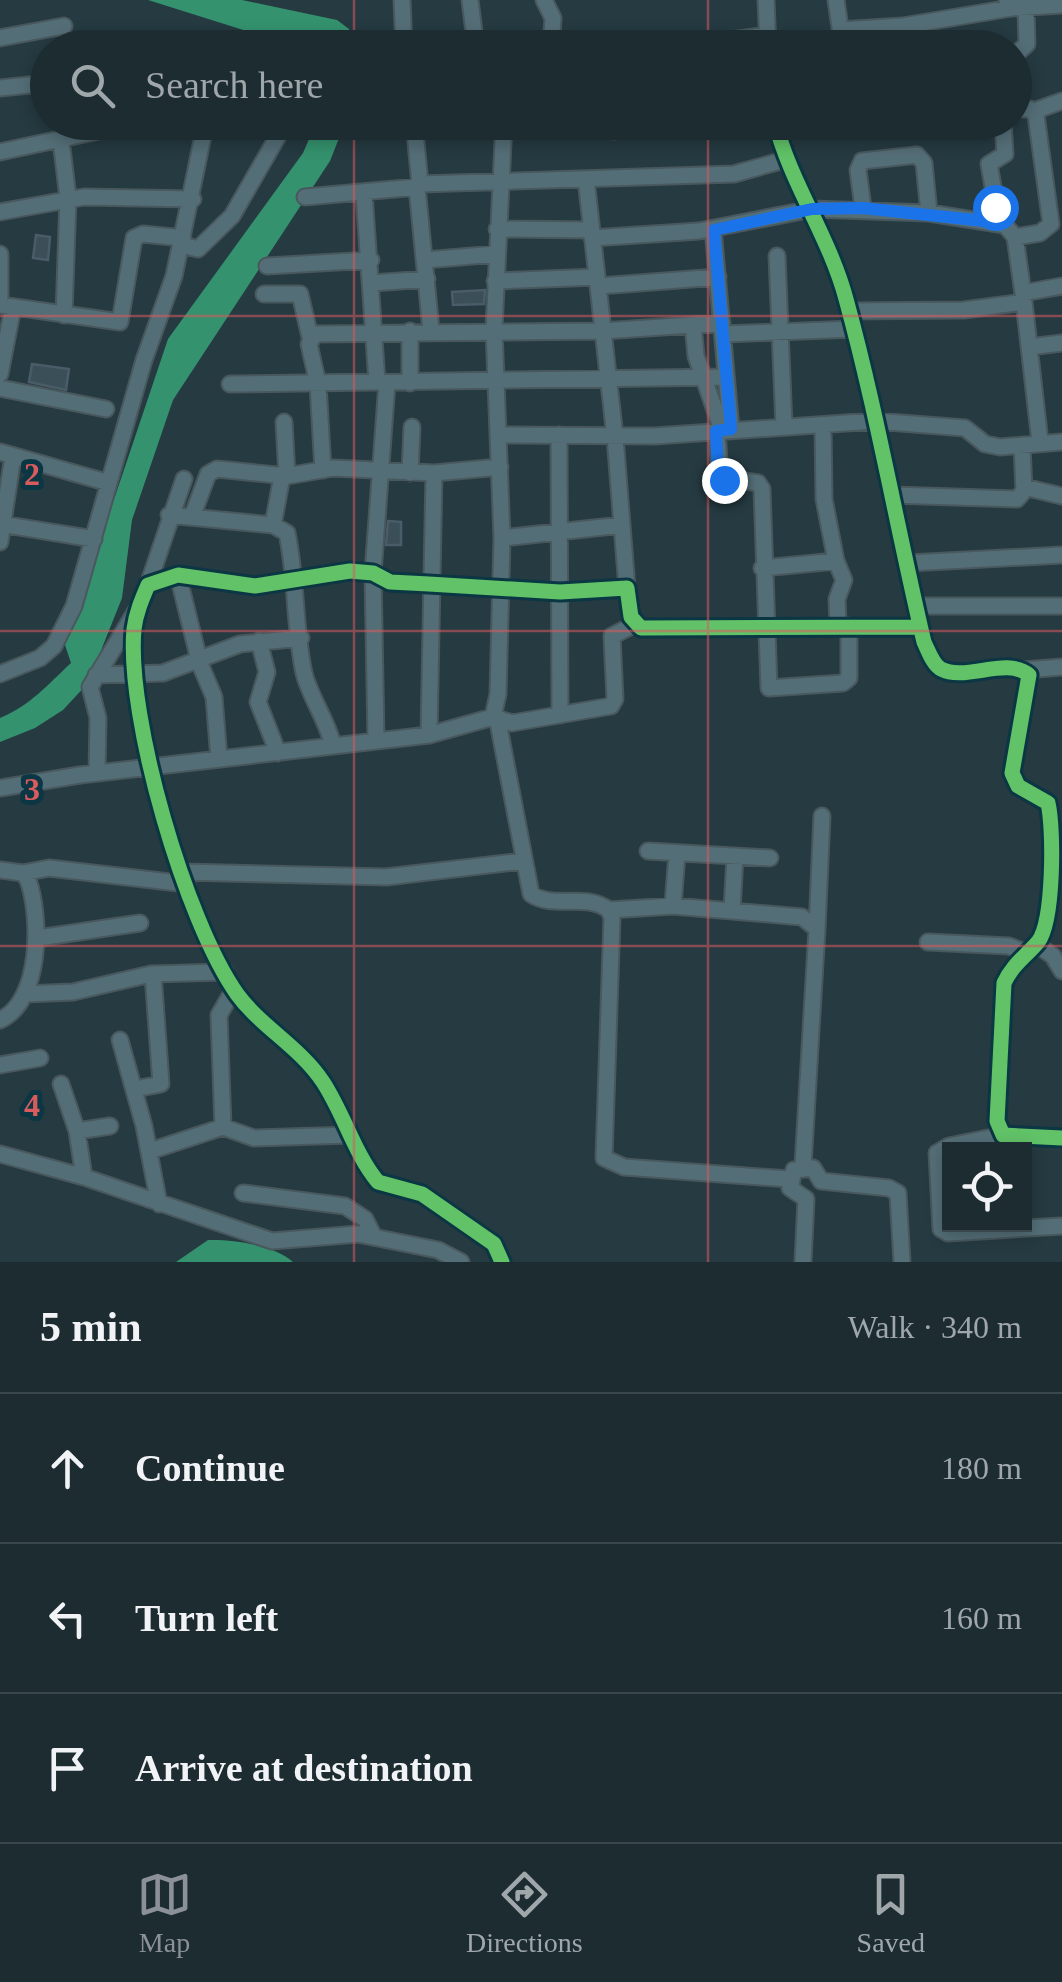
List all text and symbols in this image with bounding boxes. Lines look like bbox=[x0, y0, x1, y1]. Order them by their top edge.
search box bbox=[30, 30, 1032, 140]
icon: search bbox=[65, 58, 120, 113]
text: Search here bbox=[145, 64, 323, 106]
route start bbox=[973, 185, 1019, 231]
text: 2 bbox=[24, 456, 40, 492]
route end bbox=[702, 458, 748, 504]
text: 3 bbox=[24, 771, 40, 807]
text: 4 bbox=[24, 1087, 40, 1123]
map controls bbox=[942, 1142, 1032, 1232]
button: locate bbox=[942, 1142, 1032, 1232]
text: 5 min bbox=[40, 1304, 142, 1350]
text: Walk · 340 m bbox=[848, 1309, 1022, 1345]
icon: ahead bbox=[40, 1441, 95, 1496]
text: Continue bbox=[135, 1447, 285, 1489]
text: 180 m bbox=[941, 1450, 1022, 1486]
icon: left bbox=[40, 1591, 95, 1646]
text: Turn left bbox=[135, 1597, 278, 1639]
text: 160 m bbox=[941, 1600, 1022, 1636]
icon: arrive bbox=[40, 1741, 95, 1796]
text: Arrive at destination bbox=[135, 1747, 473, 1789]
tab: Map bbox=[137, 1867, 192, 1959]
tab: Directions bbox=[466, 1867, 583, 1959]
tab: Saved bbox=[857, 1867, 925, 1959]

